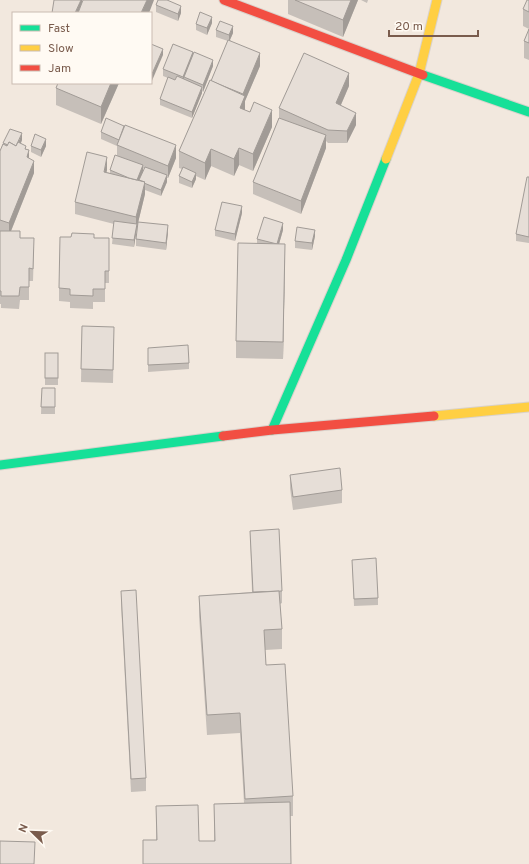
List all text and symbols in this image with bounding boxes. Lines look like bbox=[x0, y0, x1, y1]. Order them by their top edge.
legend bbox=[12, 12, 152, 84]
scale bar bbox=[389, 12, 478, 38]
text: 20 m bbox=[395, 19, 423, 35]
text: Fast bbox=[48, 21, 70, 37]
text: Slow bbox=[48, 41, 74, 57]
text: Jam bbox=[48, 61, 71, 77]
north arrow bbox=[12, 812, 52, 852]
text: N bbox=[16, 822, 32, 835]

